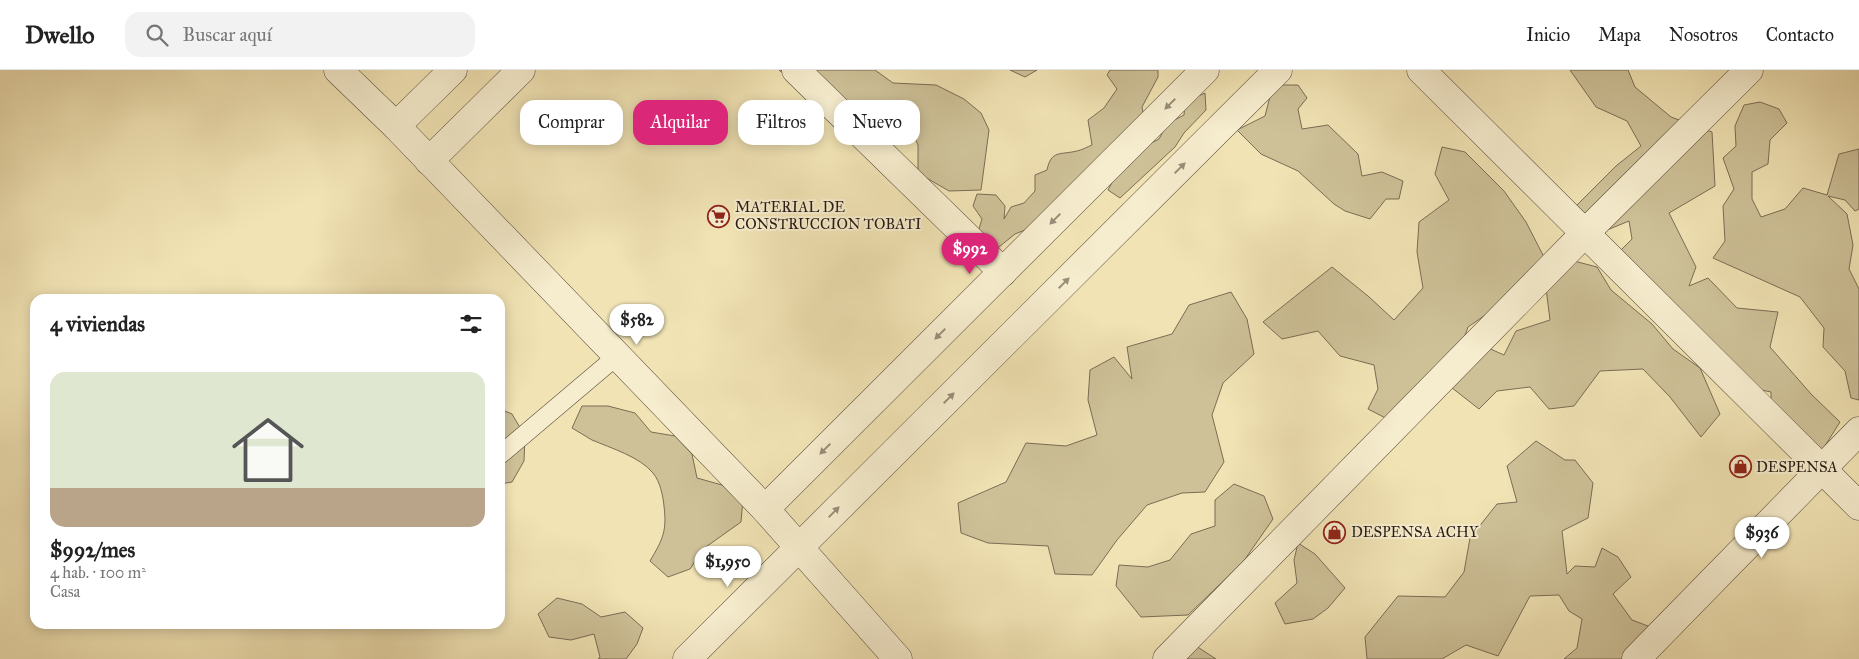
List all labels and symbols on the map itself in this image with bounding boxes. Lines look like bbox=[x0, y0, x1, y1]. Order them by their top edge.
one-way arrow bbox=[1165, 98, 1177, 110]
one-way arrow bbox=[1173, 162, 1185, 174]
place label: MATERIAL DE CONSTRUCCION TOBATI bbox=[735, 198, 922, 233]
supermarket icon: MATERIAL DE CONSTRUCCION TOBATI bbox=[707, 204, 731, 228]
one-way arrow bbox=[1050, 213, 1062, 225]
pin: $992 bbox=[940, 232, 1000, 275]
one-way arrow bbox=[1058, 277, 1070, 289]
pin: $582 bbox=[607, 304, 667, 346]
one-way arrow bbox=[934, 328, 946, 340]
one-way arrow bbox=[943, 392, 955, 404]
one-way arrow bbox=[819, 442, 831, 454]
shop icon: DESPENSA bbox=[1728, 455, 1752, 479]
place label: DESPENSA bbox=[1756, 458, 1838, 476]
one-way arrow bbox=[828, 506, 840, 518]
pin: $936 bbox=[1732, 516, 1792, 559]
shop icon: DESPENSA ACHY bbox=[1323, 520, 1347, 544]
place label: DESPENSA ACHY bbox=[1351, 523, 1479, 541]
pin: $1,950 bbox=[687, 546, 769, 588]

